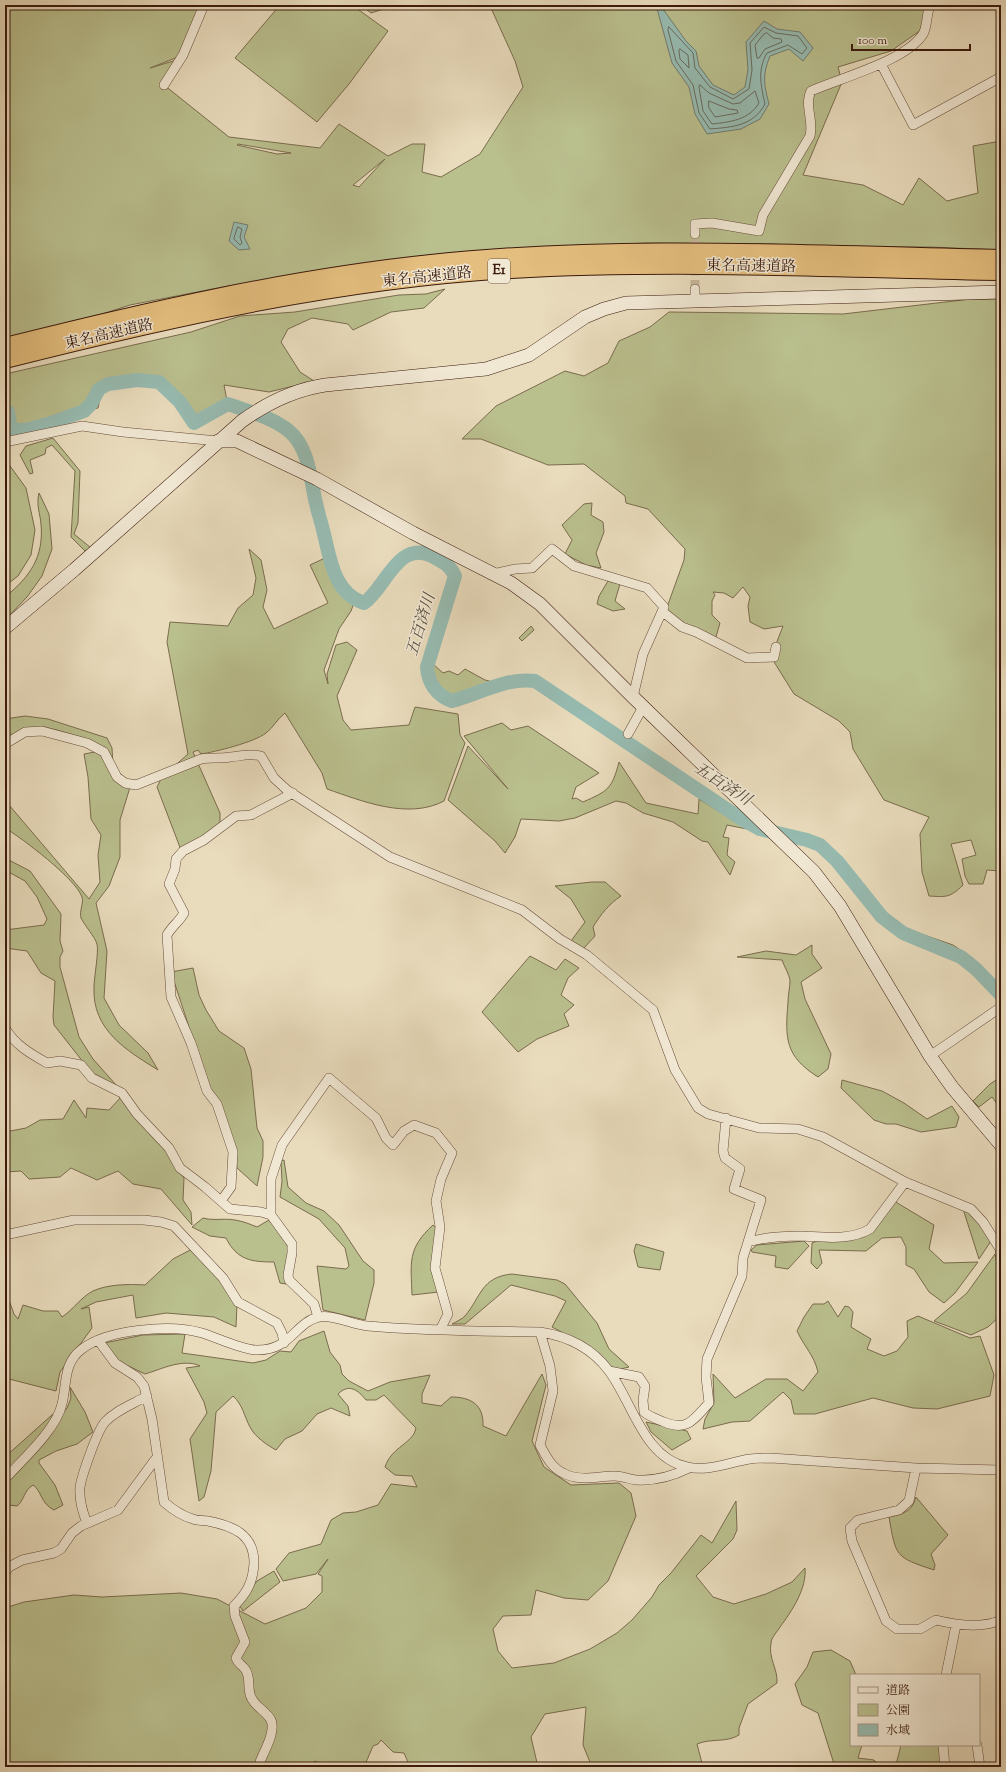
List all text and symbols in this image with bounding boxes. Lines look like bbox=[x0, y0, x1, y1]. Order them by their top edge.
scale bar bbox=[852, 26, 970, 52]
text: 100 m bbox=[858, 32, 887, 50]
street label: 東名高速道路 bbox=[706, 256, 796, 278]
road number: E1 bbox=[488, 259, 510, 283]
street label: 東名高速道路 bbox=[381, 263, 473, 293]
street label: 東名高速道路 bbox=[63, 315, 155, 355]
water label: 五百済川 bbox=[402, 589, 443, 659]
water label: 五百済川 bbox=[689, 758, 757, 813]
legend bbox=[850, 1674, 980, 1746]
text: 道路 bbox=[886, 1682, 910, 1700]
text: 公園 bbox=[886, 1702, 910, 1720]
text: 水域 bbox=[886, 1722, 910, 1740]

